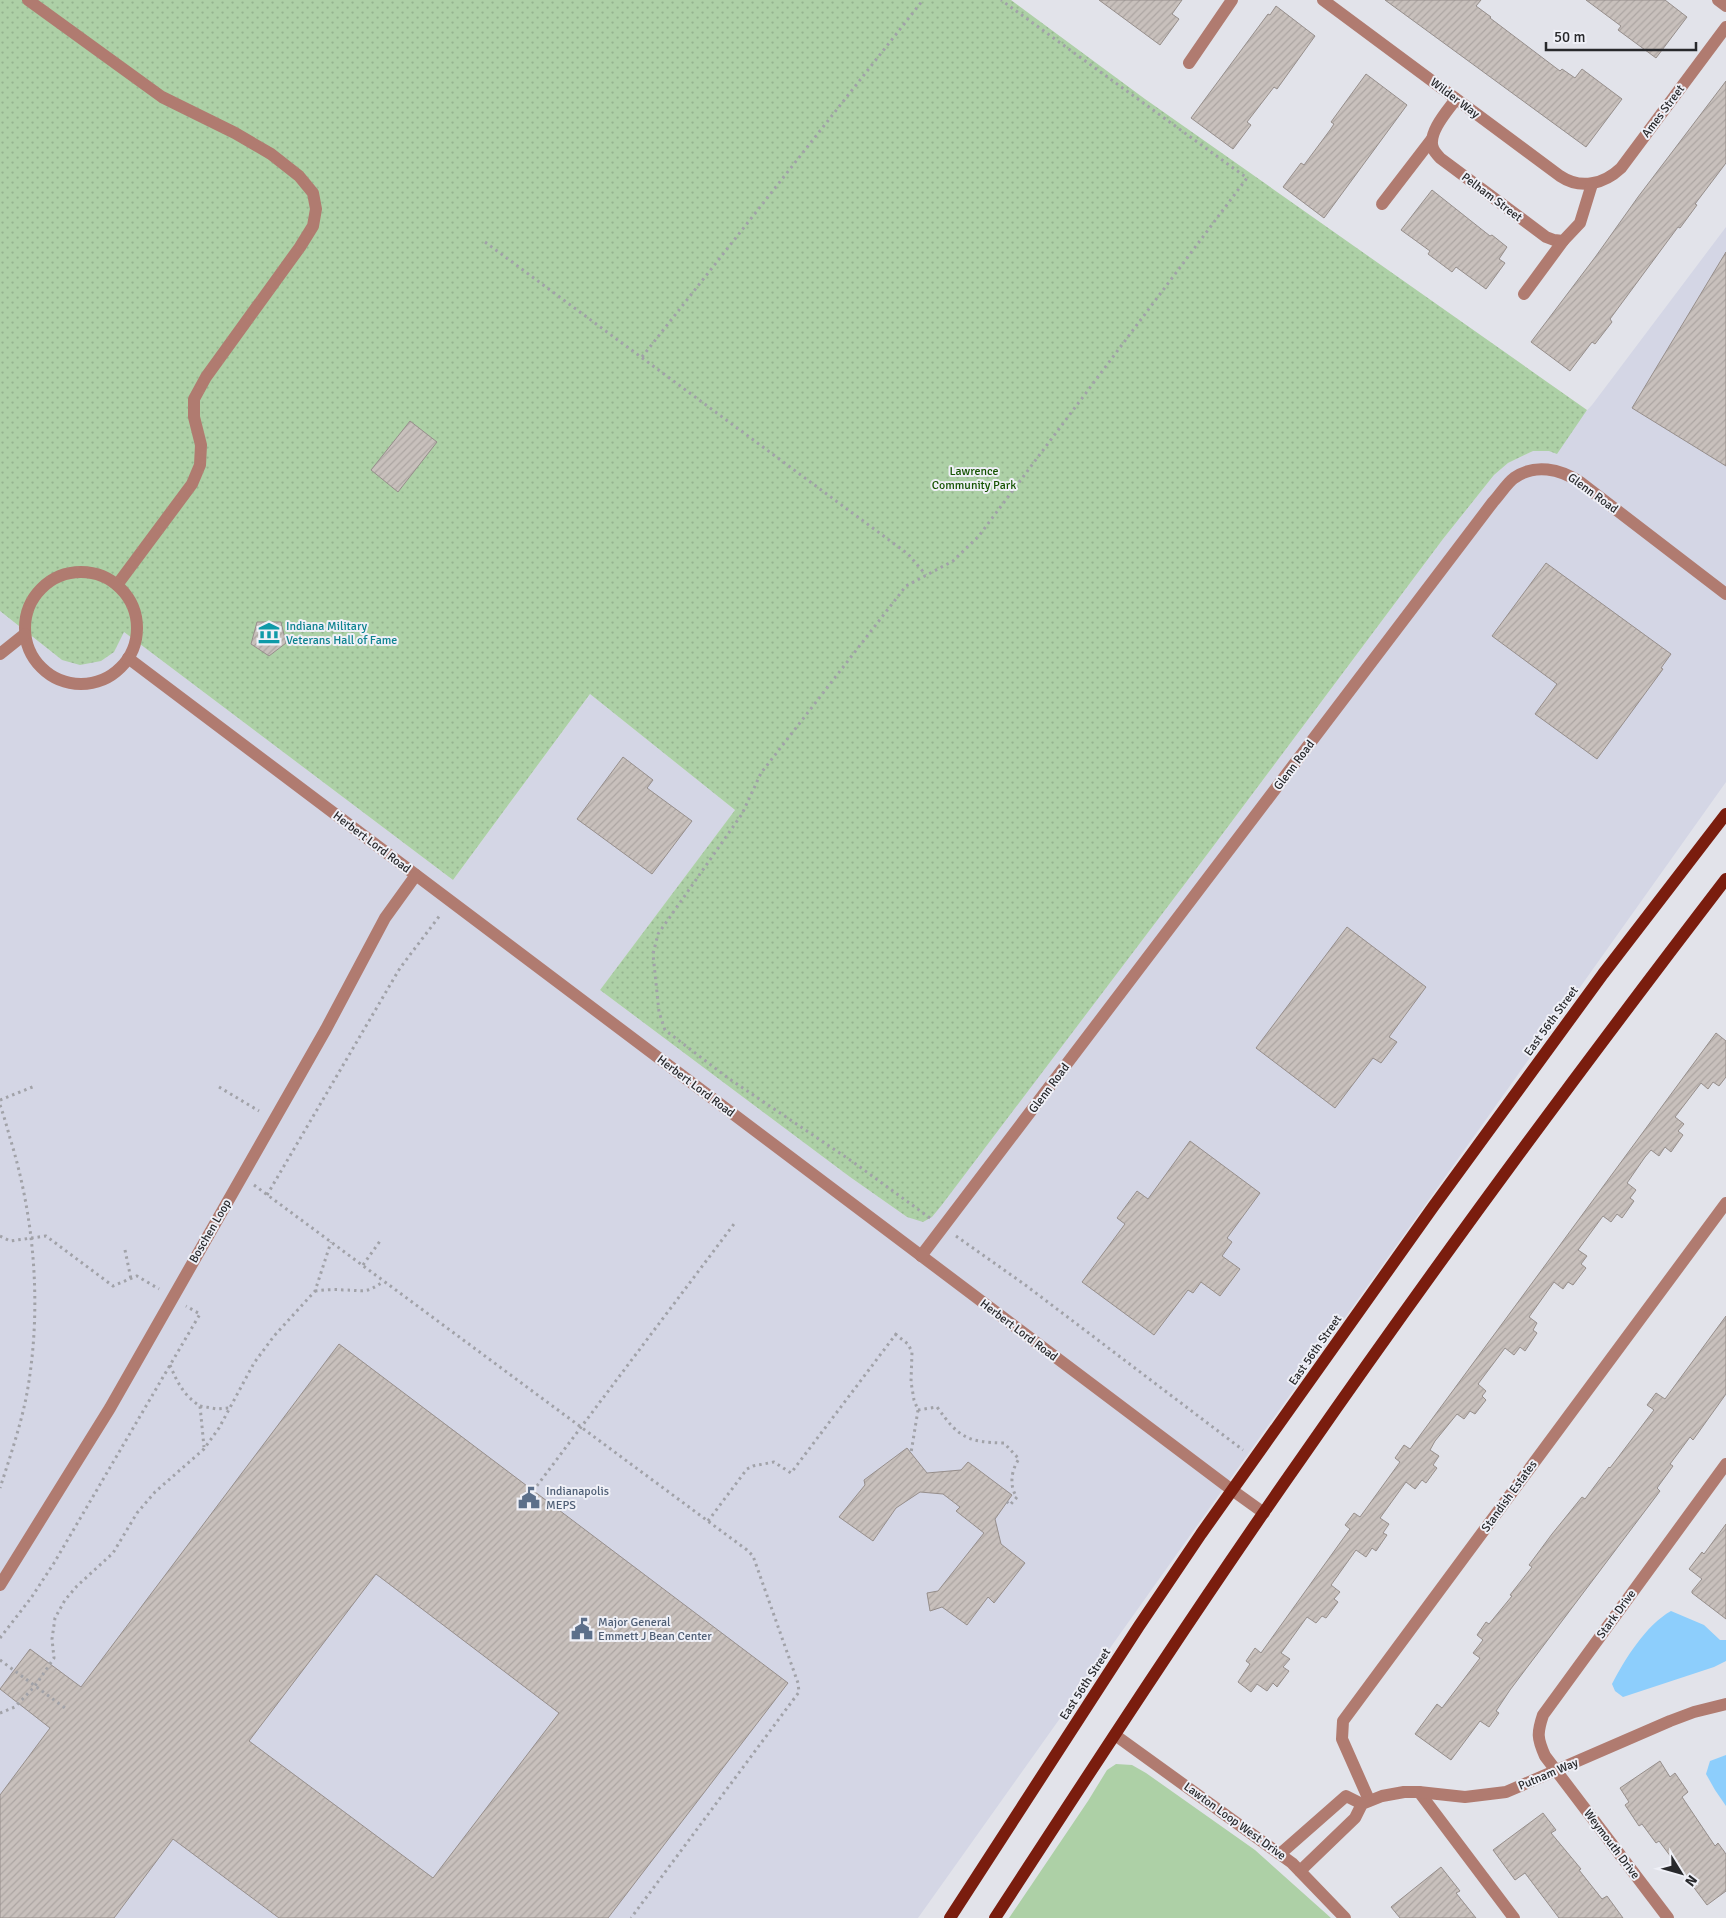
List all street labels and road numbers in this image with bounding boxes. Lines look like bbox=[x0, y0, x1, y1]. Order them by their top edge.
street label: Wilder Way bbox=[1427, 75, 1483, 122]
street label: Ames Street bbox=[1639, 82, 1688, 141]
street label: Pelham Street bbox=[1458, 170, 1525, 225]
street label: Glenn Road bbox=[1565, 470, 1621, 517]
street label: Glenn Road bbox=[1271, 737, 1318, 793]
street label: Herbert Lord Road bbox=[330, 808, 414, 877]
street label: East 56th Street bbox=[1521, 984, 1582, 1059]
street label: Herbert Lord Road bbox=[654, 1052, 738, 1121]
street label: Glenn Road bbox=[1026, 1060, 1073, 1116]
street label: Boschen Loop bbox=[186, 1197, 235, 1266]
street label: Herbert Lord Road bbox=[977, 1296, 1061, 1365]
street label: East 56th Street bbox=[1286, 1312, 1345, 1388]
street label: Standish Estates bbox=[1478, 1457, 1540, 1535]
street label: Stark Drive bbox=[1594, 1587, 1639, 1642]
street label: East 56th Street bbox=[1057, 1646, 1114, 1723]
street label: Putnam Way bbox=[1516, 1755, 1581, 1794]
street label: Lawton Loop West Drive bbox=[1181, 1779, 1289, 1863]
street label: Weymouth Drive bbox=[1580, 1806, 1643, 1882]

